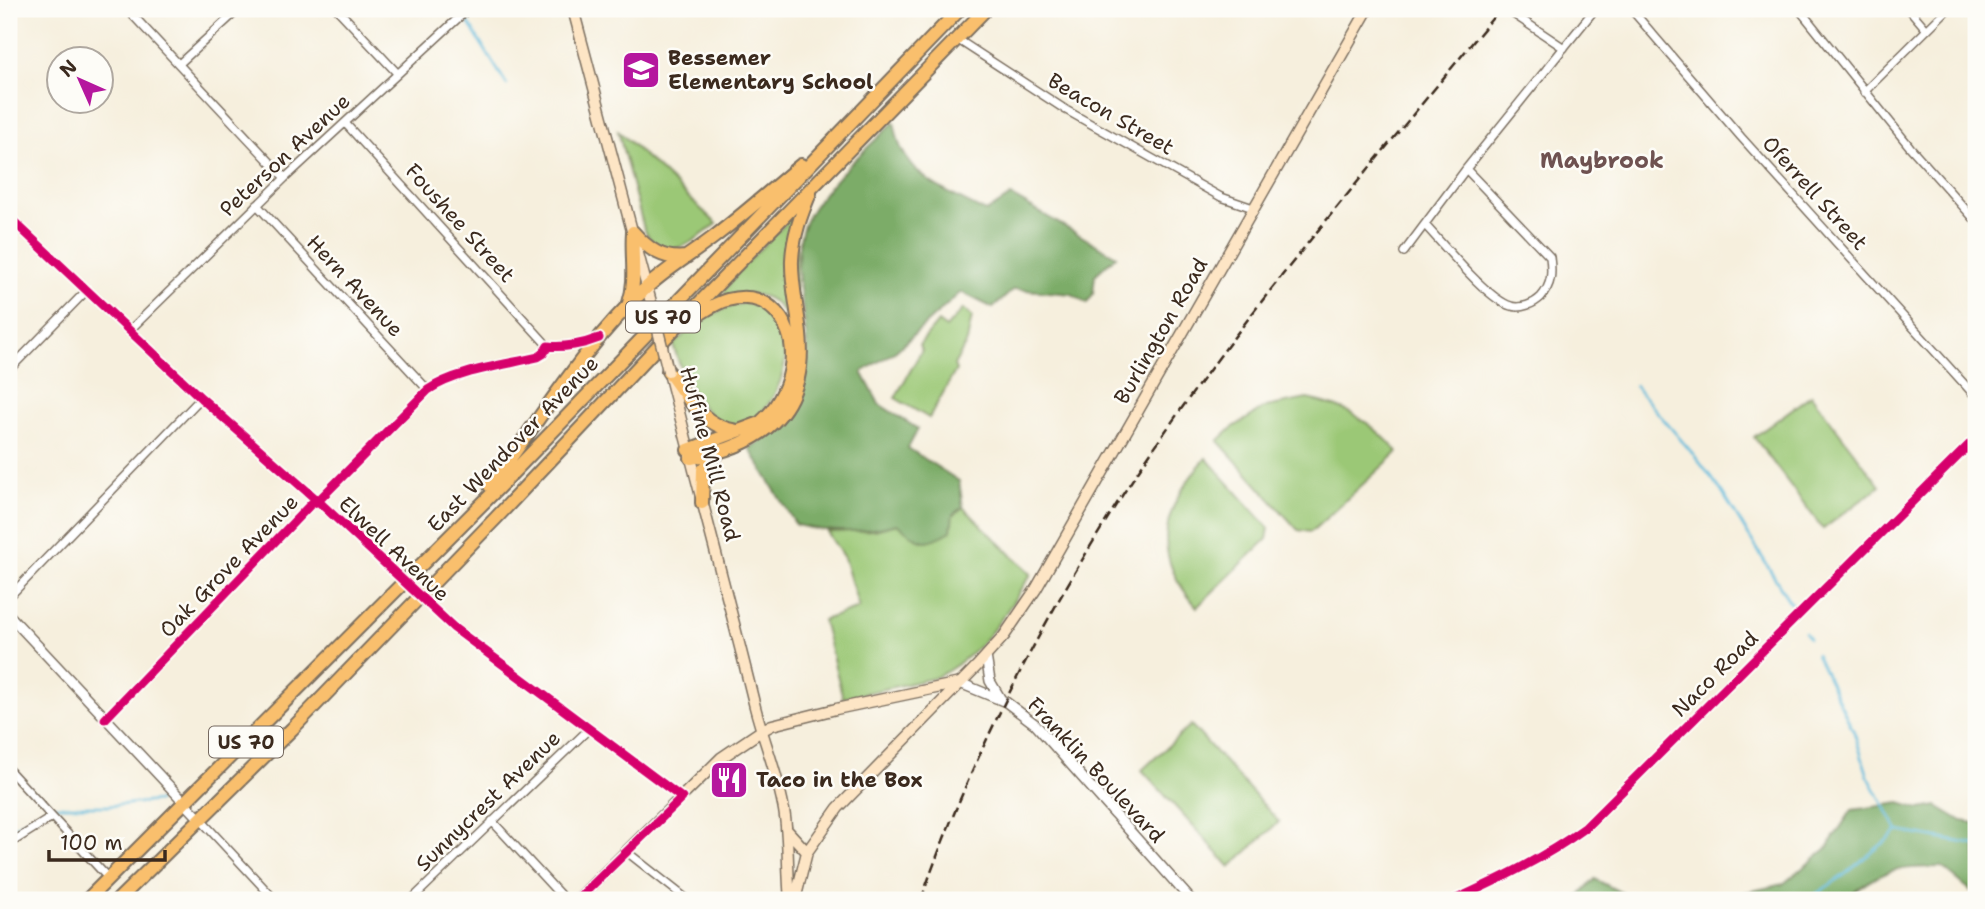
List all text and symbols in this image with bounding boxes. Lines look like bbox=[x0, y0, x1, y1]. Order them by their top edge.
place label: Bessemer Elementary School bbox=[668, 44, 873, 96]
north arrow bbox=[46, 46, 116, 116]
school or university icon: Bessemer Elementary School bbox=[620, 49, 662, 91]
text: N bbox=[54, 54, 82, 82]
street label: Beacon Street bbox=[1043, 67, 1179, 161]
street label: Peterson Avenue bbox=[214, 87, 356, 223]
street label: Oferrell Street bbox=[1756, 130, 1874, 256]
district label: Maybrook bbox=[1540, 145, 1664, 175]
street label: Foushee Street bbox=[399, 158, 521, 288]
street label: Hern Avenue bbox=[300, 229, 410, 343]
street label: Burlington Road bbox=[1108, 253, 1214, 409]
road number: US 70 bbox=[626, 302, 700, 332]
street label: East Wendover Avenue bbox=[421, 350, 605, 538]
street label: Huffine Mill Road bbox=[673, 364, 747, 544]
street label: Oak Grove Avenue bbox=[153, 488, 305, 644]
street label: Elwell Avenue bbox=[332, 490, 456, 608]
street label: Naco Road bbox=[1666, 625, 1764, 723]
street label: Franklin Boulevard bbox=[1021, 691, 1171, 849]
street label: Sunnycrest Avenue bbox=[409, 724, 567, 878]
road number: US 70 bbox=[209, 726, 283, 758]
restaurant icon: Taco in the Box bbox=[708, 759, 750, 801]
place label: Taco in the Box bbox=[756, 766, 923, 794]
scale bar bbox=[49, 818, 164, 862]
text: 100 m bbox=[60, 829, 123, 857]

